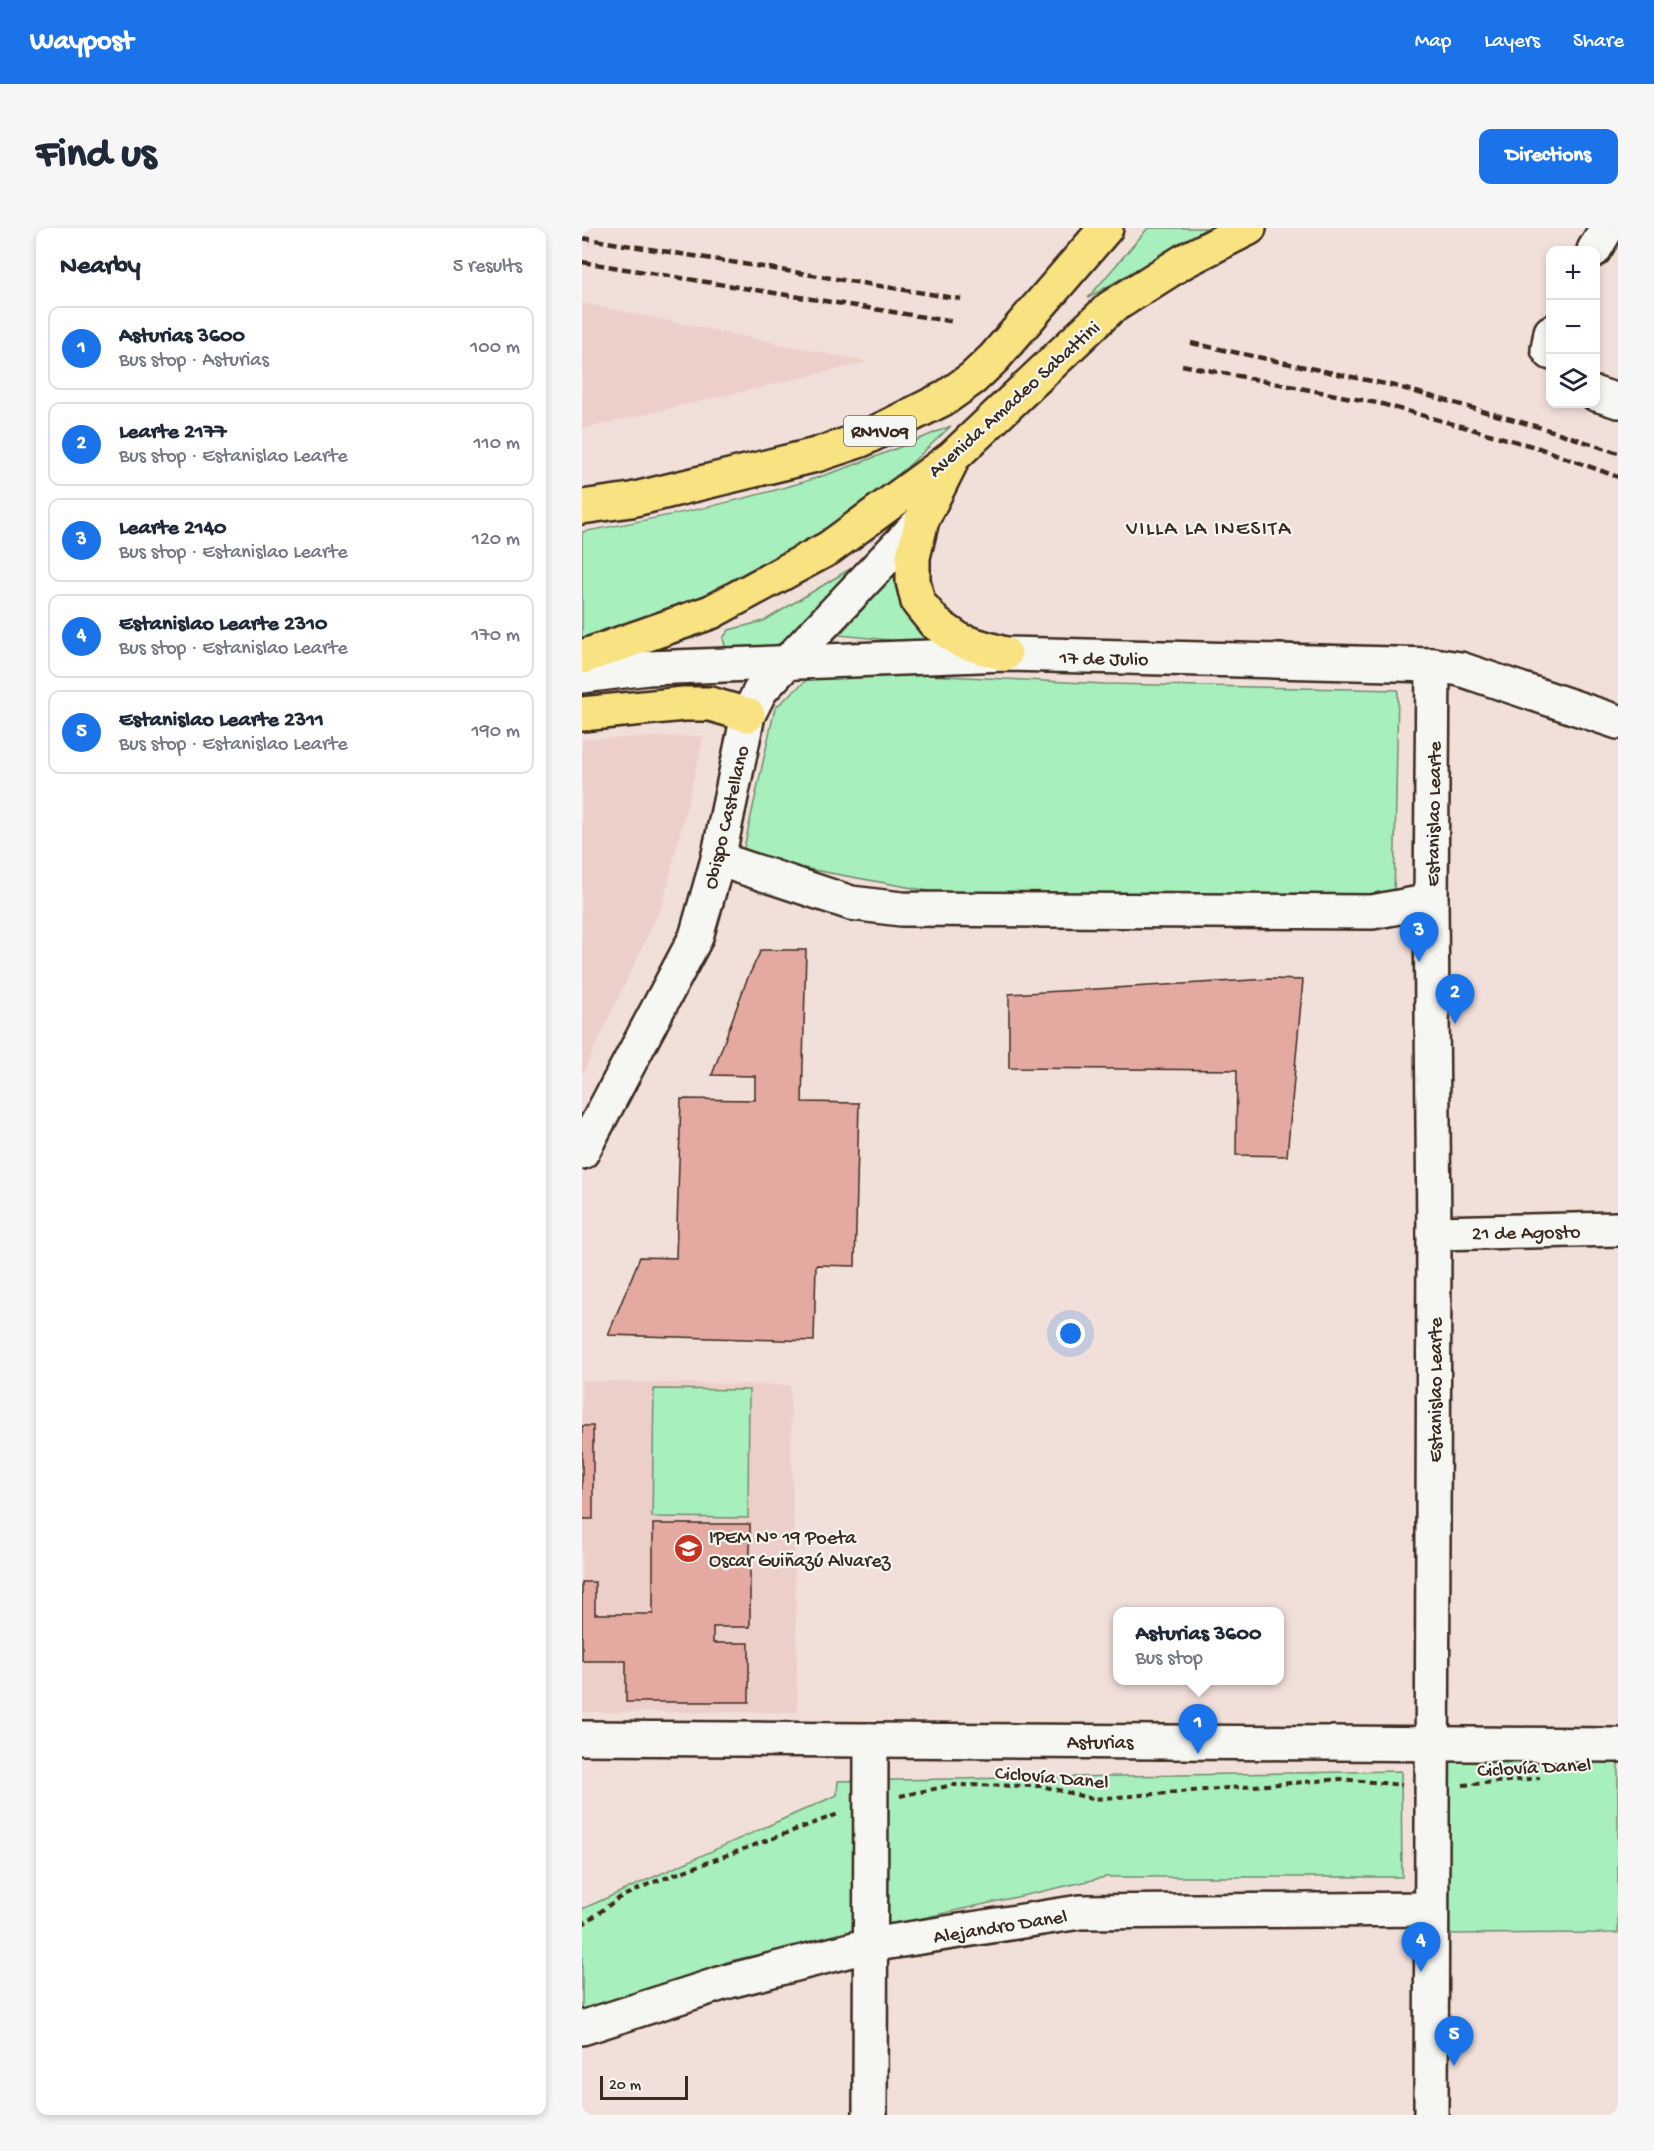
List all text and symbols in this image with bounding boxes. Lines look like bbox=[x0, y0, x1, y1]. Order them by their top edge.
text: Waypost bbox=[30, 26, 133, 59]
text: Map bbox=[1415, 30, 1451, 55]
text: Layers bbox=[1484, 30, 1540, 55]
text: Share bbox=[1573, 30, 1624, 55]
button: Directions bbox=[1479, 129, 1618, 184]
text: Find us bbox=[36, 132, 156, 181]
map controls bbox=[1546, 246, 1600, 408]
button: + bbox=[1546, 246, 1600, 300]
text: Nearby bbox=[60, 252, 141, 283]
text: 5 results bbox=[453, 256, 522, 279]
button: − bbox=[1546, 300, 1600, 354]
street label: Avenida Amadeo Sabattini bbox=[925, 317, 1106, 484]
text: Asturias 3600 bbox=[119, 324, 245, 350]
text: 1 bbox=[77, 337, 86, 360]
text: 100 m bbox=[470, 337, 520, 360]
text: Bus stop · Asturias bbox=[119, 350, 269, 373]
button: layers bbox=[1546, 354, 1600, 408]
road number: RN1V09 bbox=[844, 416, 916, 446]
text: Learte 2177 bbox=[119, 420, 227, 446]
text: 2 bbox=[77, 433, 86, 456]
text: 110 m bbox=[474, 433, 520, 456]
text: Bus stop · Estanislao Learte bbox=[119, 446, 347, 469]
text: Learte 2140 bbox=[119, 516, 227, 542]
district label: VILLA LA INESITA bbox=[1125, 518, 1292, 543]
text: 3 bbox=[76, 529, 87, 552]
text: 120 m bbox=[472, 529, 520, 552]
text: Bus stop · Estanislao Learte bbox=[119, 542, 347, 565]
text: Estanislao Learte 2310 bbox=[119, 612, 328, 638]
text: 4 bbox=[77, 625, 86, 648]
text: 170 m bbox=[471, 625, 520, 648]
text: Bus stop · Estanislao Learte bbox=[119, 638, 347, 661]
street label: 17 de Julio bbox=[1058, 648, 1149, 673]
text: Estanislao Learte 2311 bbox=[119, 708, 324, 734]
text: 5 bbox=[76, 721, 87, 744]
text: 190 m bbox=[472, 721, 520, 744]
text: Bus stop · Estanislao Learte bbox=[119, 734, 347, 757]
street label: Estanislao Learte bbox=[1423, 741, 1448, 887]
street label: Obispo Castellano bbox=[701, 744, 756, 892]
pin: 3 bbox=[1400, 912, 1438, 962]
pin: 2 bbox=[1436, 974, 1474, 1024]
street label: 21 de Agosto bbox=[1471, 1222, 1581, 1247]
street label: Estanislao Learte bbox=[1426, 1317, 1449, 1463]
your location bbox=[1056, 1319, 1085, 1348]
place label: IPEM Nº 19 Poeta Oscar Guiñazú Alvarez bbox=[709, 1528, 892, 1574]
school or university icon: IPEM Nº 19 Poeta Oscar Guiñazú Alvarez bbox=[672, 1532, 704, 1564]
popup bbox=[1113, 1607, 1284, 1685]
text: Asturias 3600 bbox=[1135, 1622, 1262, 1648]
text: Bus stop bbox=[1135, 1648, 1203, 1671]
pin: 1 bbox=[1178, 1704, 1218, 1754]
street label: Asturias bbox=[1067, 1733, 1134, 1756]
street label: Ciclovía Danel bbox=[1477, 1755, 1592, 1784]
street label: Ciclovía Danel bbox=[994, 1763, 1110, 1796]
street label: Alejandro Danel bbox=[932, 1907, 1069, 1950]
pin: 4 bbox=[1402, 1922, 1440, 1972]
pin: 5 bbox=[1434, 2016, 1474, 2066]
scale bar bbox=[600, 2073, 688, 2100]
text: 20 m bbox=[609, 2077, 641, 2096]

